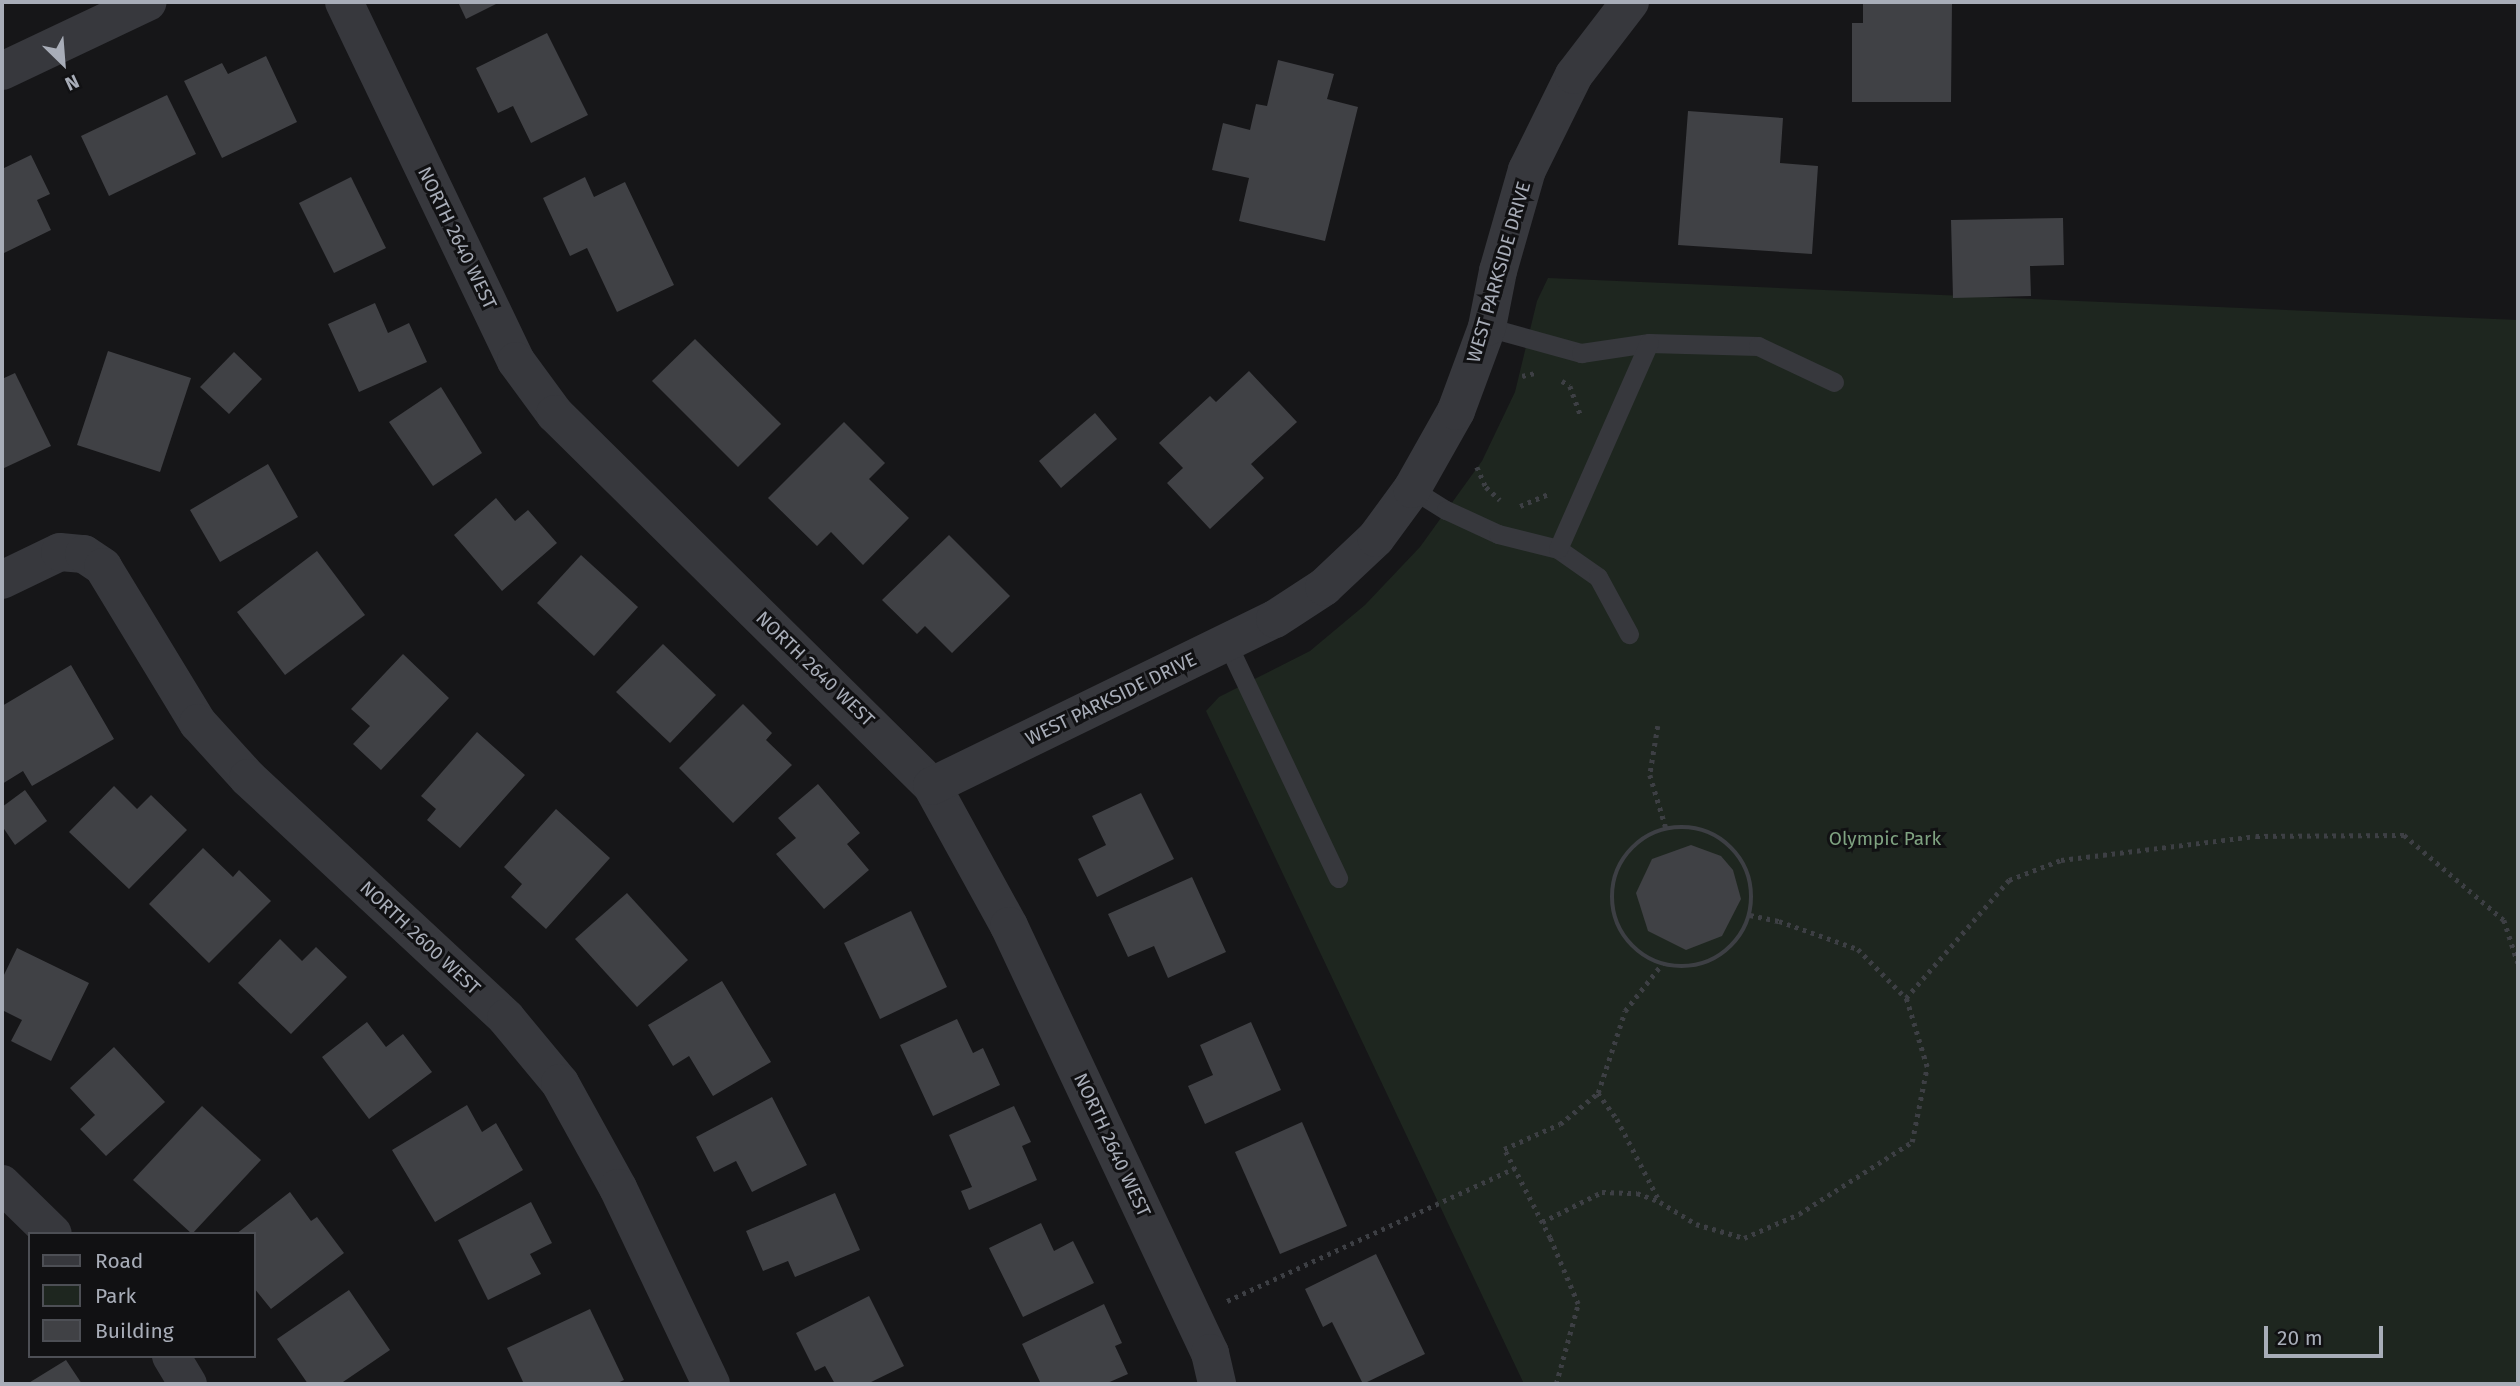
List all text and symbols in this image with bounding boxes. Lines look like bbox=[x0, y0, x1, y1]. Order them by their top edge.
north arrow bbox=[28, 28, 98, 98]
text: N bbox=[62, 69, 83, 96]
street label: NORTH 2640 WEST bbox=[413, 163, 501, 313]
street label: WEST PARKSIDE DRIVE bbox=[1462, 179, 1536, 365]
street label: NORTH 2640 WEST bbox=[751, 607, 879, 731]
street label: WEST PARKSIDE DRIVE bbox=[1022, 648, 1200, 750]
park label: Olympic Park bbox=[1829, 828, 1941, 850]
street label: NORTH 2600 WEST bbox=[355, 876, 485, 1000]
street label: NORTH 2640 WEST bbox=[1069, 1070, 1155, 1220]
legend bbox=[28, 1232, 256, 1358]
text: Road bbox=[95, 1248, 143, 1274]
text: Park bbox=[95, 1283, 136, 1309]
scale bar bbox=[2268, 1312, 2387, 1356]
text: Building bbox=[95, 1318, 174, 1344]
text: 20 m bbox=[2277, 1325, 2323, 1351]

